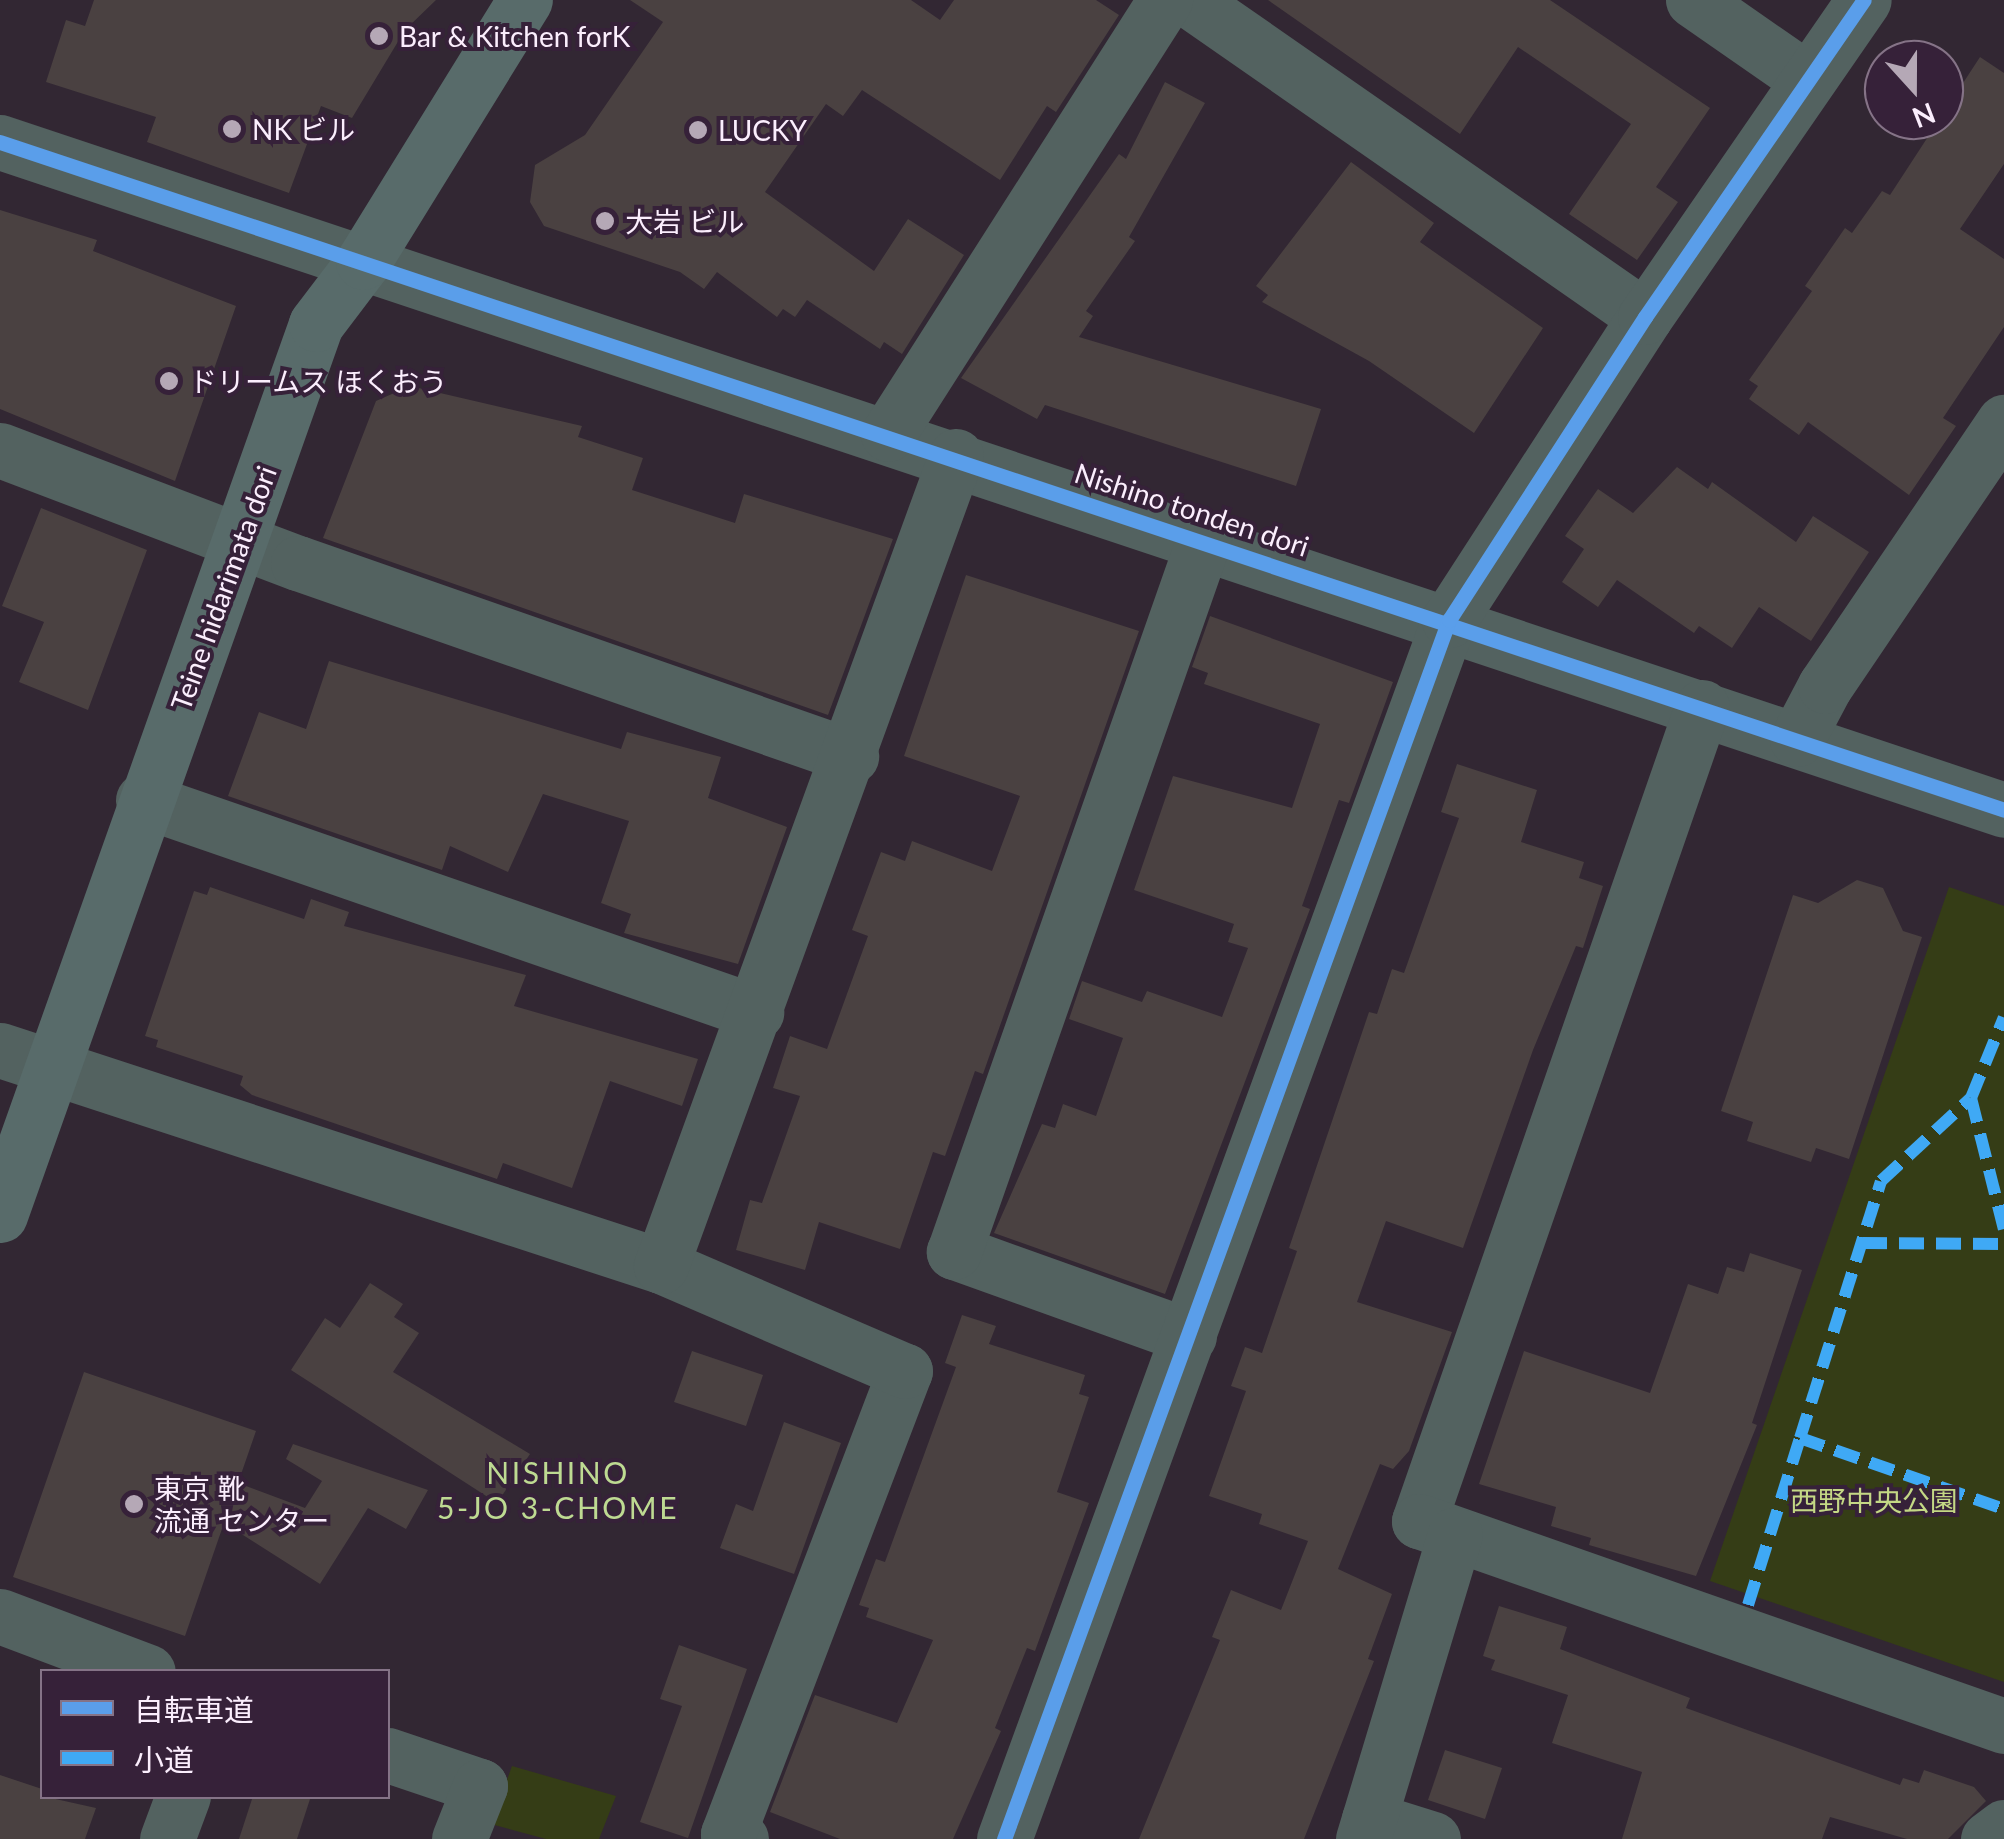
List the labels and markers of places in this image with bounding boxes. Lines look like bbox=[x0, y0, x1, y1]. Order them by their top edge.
place label: Bar & Kitchen forK bbox=[399, 19, 631, 53]
marker: Bar & Kitchen forK bbox=[368, 25, 390, 47]
place label: NK ビル bbox=[252, 112, 355, 146]
place label: LUCKY bbox=[718, 113, 807, 147]
marker: NK ビル bbox=[221, 118, 243, 140]
marker: LUCKY bbox=[687, 119, 709, 141]
place label: 大岩 ビル bbox=[625, 204, 744, 238]
marker: 大岩 ビル bbox=[594, 210, 616, 232]
place label: ドリームス ほくおう bbox=[189, 364, 448, 398]
marker: ドリームス ほくおう bbox=[158, 370, 180, 392]
place label: 東京 靴 流通 センター bbox=[154, 1471, 329, 1537]
marker: 東京 靴 流通 センター bbox=[123, 1493, 145, 1515]

